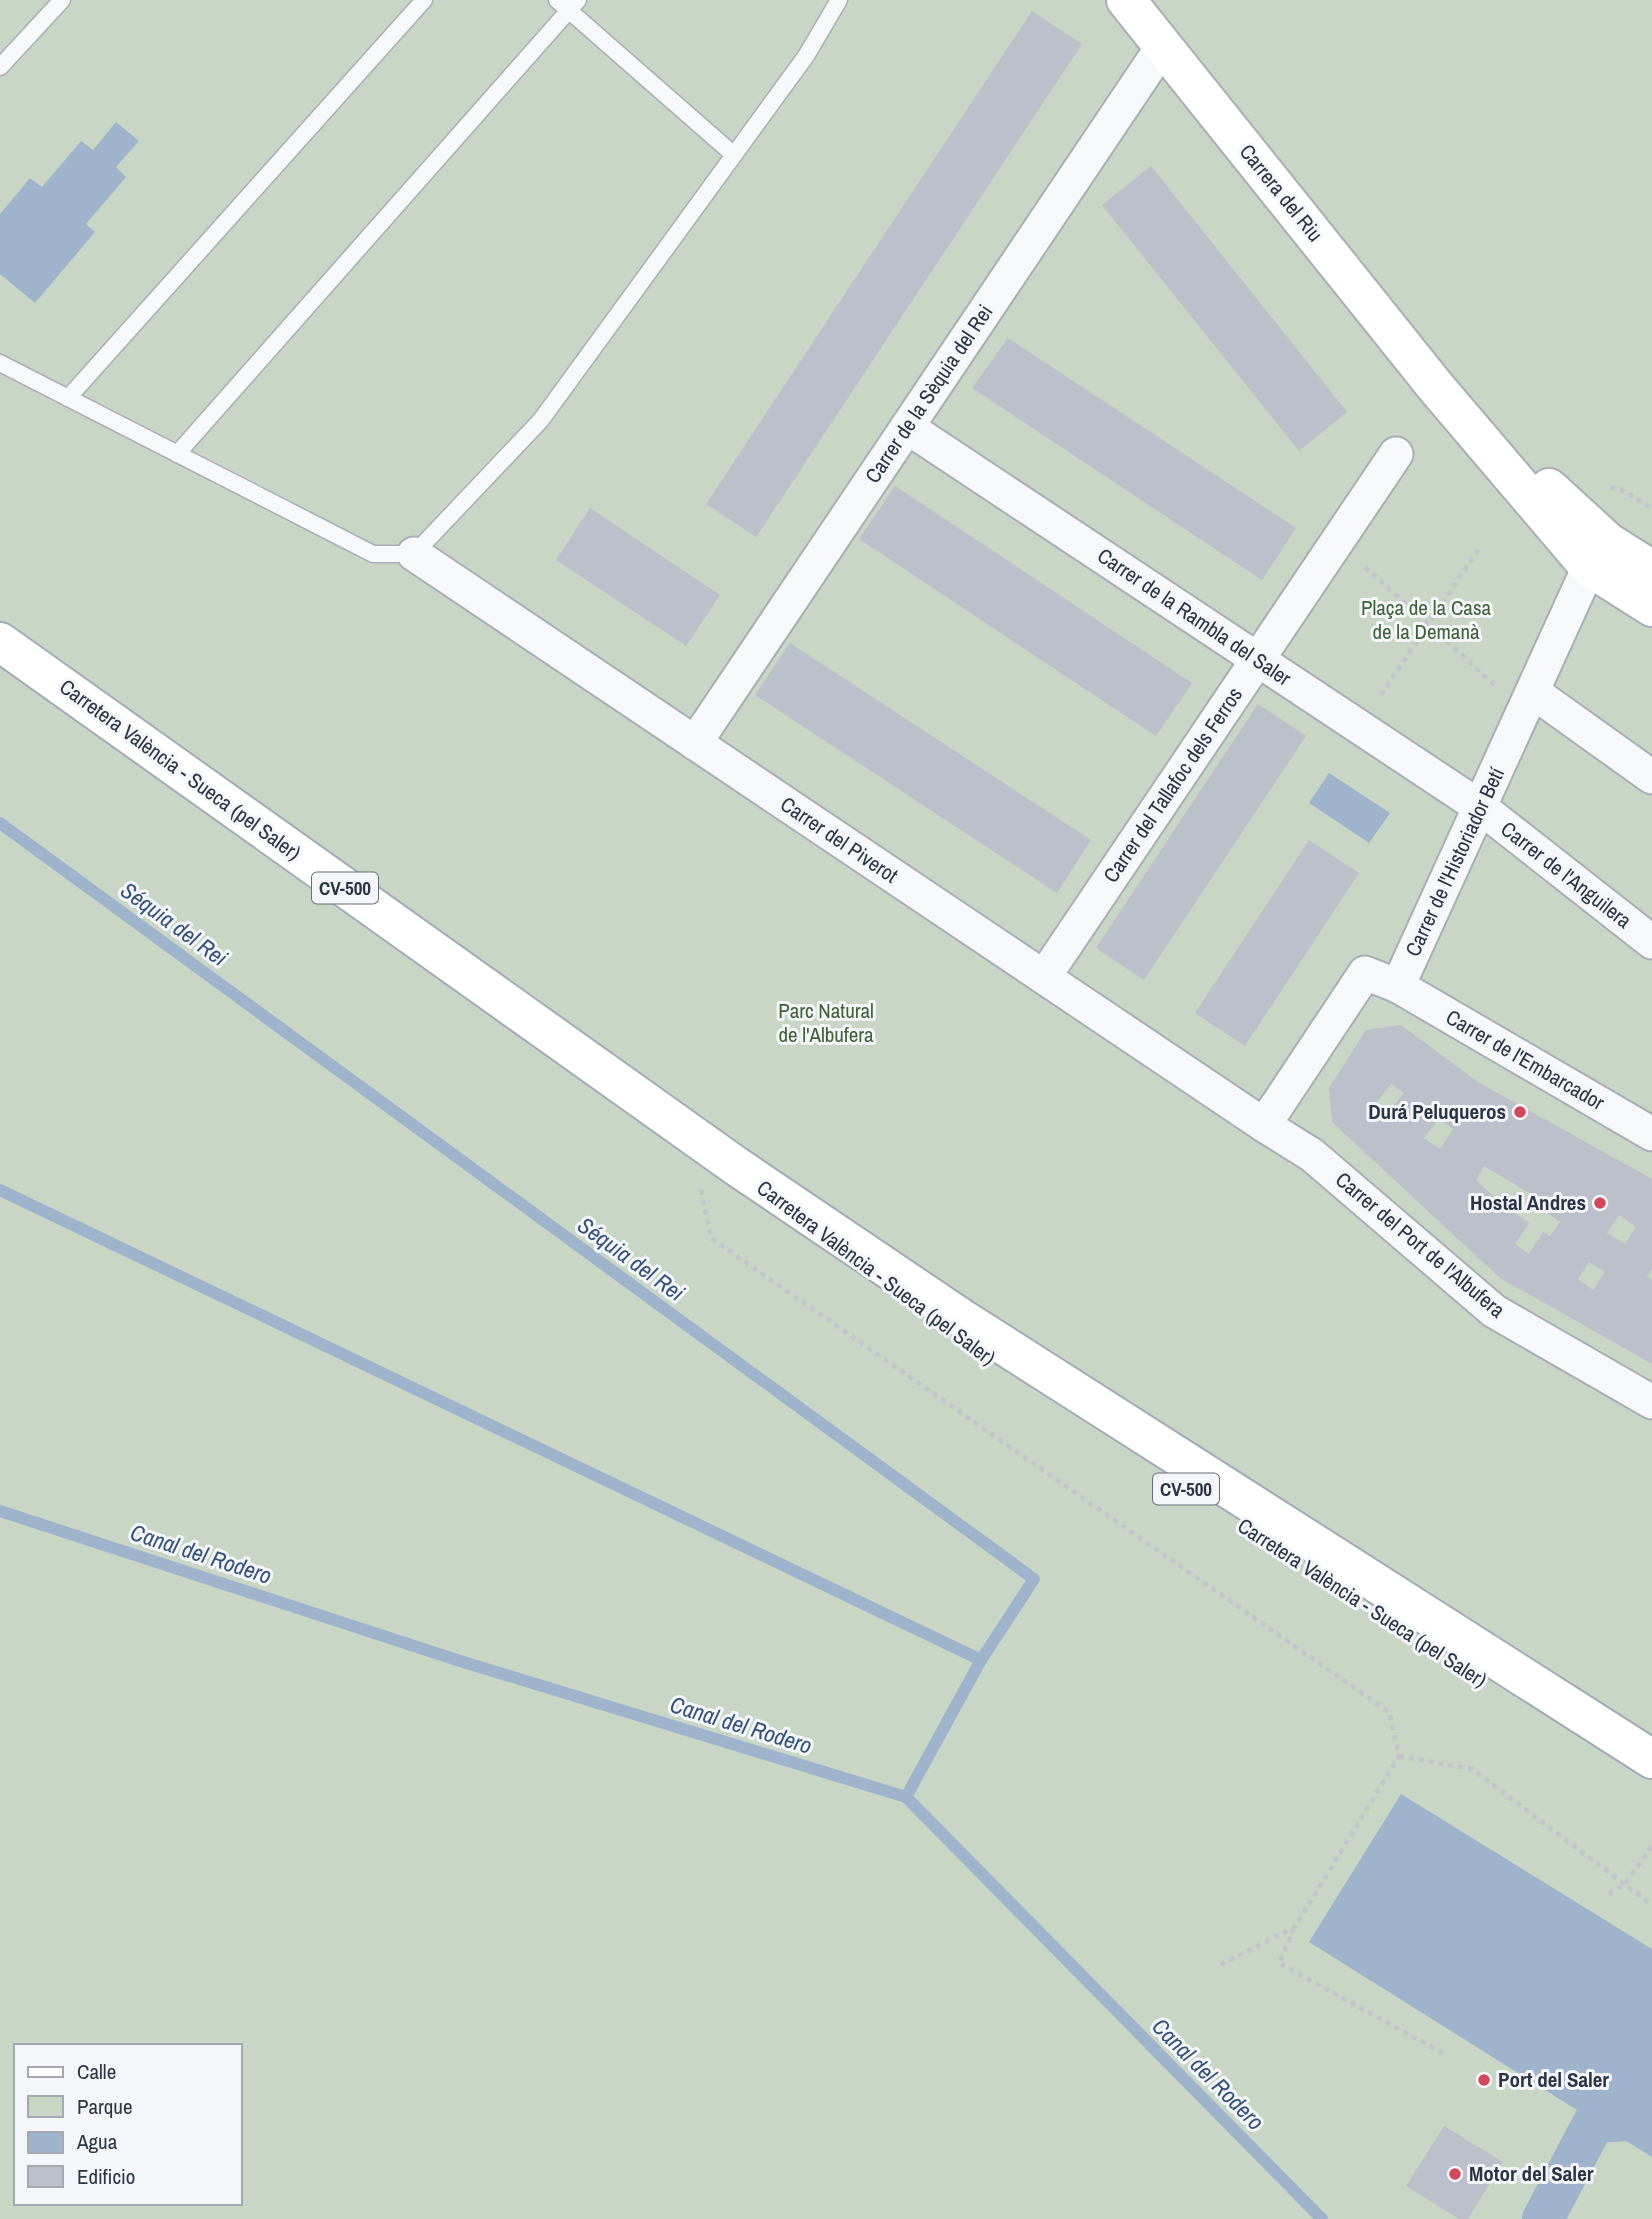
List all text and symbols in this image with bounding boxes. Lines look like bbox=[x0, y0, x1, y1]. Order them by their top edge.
street label: Carrera del Riu bbox=[1233, 138, 1330, 248]
street label: Carrer de la Sèquia del Rei bbox=[858, 299, 999, 489]
street label: Carrer de la Rambla del Saler bbox=[1092, 541, 1297, 692]
park label: Plaça de la Casa de la Demanà bbox=[1361, 593, 1492, 646]
street label: Carretera València - Sueca (pel Saler) bbox=[54, 672, 307, 867]
street label: Carrer del Tallafoc dels Ferros bbox=[1096, 681, 1249, 888]
street label: Carrer de l'Historiador Betí bbox=[1398, 762, 1511, 961]
street label: Carrer del Piverot bbox=[775, 790, 904, 890]
street label: Carrer de l'Anguilera bbox=[1495, 814, 1638, 935]
road number: CV-500 bbox=[312, 873, 378, 904]
water label: Séquia del Rei bbox=[115, 874, 234, 973]
park label: Parc Natural de l'Albufera bbox=[778, 996, 874, 1049]
street label: Carrer de l'Embarcador bbox=[1441, 1002, 1610, 1117]
place label: Durá Peluqueros bbox=[1368, 1097, 1506, 1126]
marker: Durá Peluqueros bbox=[1512, 1104, 1528, 1120]
street label: Carrer del Port de l'Albufera bbox=[1329, 1165, 1512, 1324]
street label: Carretera València - Sueca (pel Saler) bbox=[751, 1173, 1001, 1372]
place label: Hostal Andres bbox=[1470, 1188, 1586, 1217]
marker: Hostal Andres bbox=[1592, 1195, 1608, 1211]
water label: Séquia del Rei bbox=[572, 1209, 691, 1308]
road number: CV-500 bbox=[1153, 1474, 1219, 1504]
street label: Carretera València - Sueca (pel Saler) bbox=[1232, 1511, 1492, 1694]
water label: Canal del Rodero bbox=[127, 1516, 276, 1591]
water label: Canal del Rodero bbox=[666, 1688, 816, 1761]
water label: Canal del Rodero bbox=[1146, 2011, 1271, 2136]
legend bbox=[14, 2044, 242, 2205]
text: Calle bbox=[77, 2057, 116, 2086]
place label: Port del Saler bbox=[1498, 2065, 1609, 2094]
marker: Port del Saler bbox=[1476, 2072, 1492, 2088]
text: Parque bbox=[77, 2092, 133, 2121]
text: Agua bbox=[76, 2127, 118, 2156]
place label: Motor del Saler bbox=[1469, 2159, 1594, 2188]
text: Edificio bbox=[77, 2162, 135, 2191]
marker: Motor del Saler bbox=[1447, 2166, 1463, 2182]

